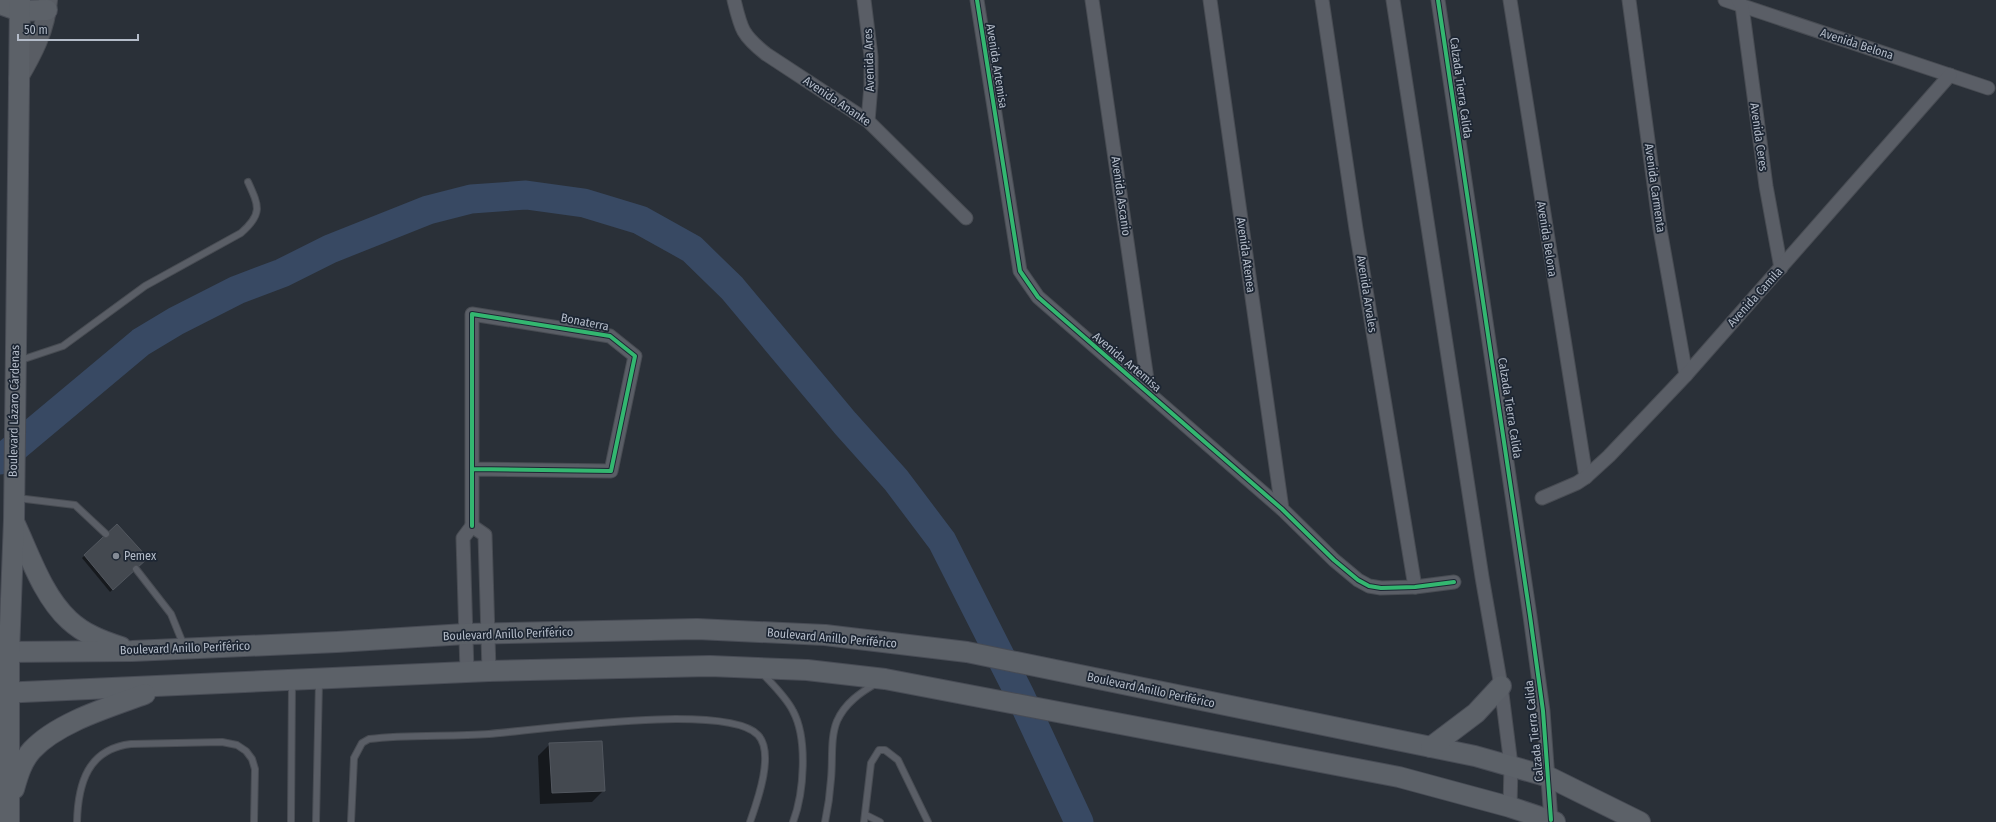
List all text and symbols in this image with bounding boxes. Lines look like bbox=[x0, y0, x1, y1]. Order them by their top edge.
scale bar bbox=[18, 16, 138, 42]
text: 50 m bbox=[24, 23, 48, 37]
street label: Avenida Artemisa bbox=[983, 23, 1011, 109]
street label: Avenida Belona bbox=[1819, 26, 1895, 62]
street label: Avenida Ares bbox=[861, 28, 877, 92]
street label: Calzada Tierra Calida bbox=[1447, 36, 1475, 140]
street label: Avenida Ananke bbox=[801, 73, 873, 129]
street label: Avenida Ceres bbox=[1747, 102, 1771, 172]
street label: Avenida Carmenta bbox=[1642, 143, 1668, 233]
street label: Avenida Ascanio bbox=[1109, 155, 1133, 237]
street label: Avenida Belona bbox=[1534, 200, 1560, 278]
street label: Avenida Atenea bbox=[1234, 216, 1258, 294]
street label: Avenida Arvales bbox=[1354, 255, 1380, 333]
street label: Avenida Camila bbox=[1725, 264, 1785, 330]
street label: Bonaterra bbox=[560, 310, 610, 334]
street label: Avenida Artemisa bbox=[1090, 329, 1164, 395]
street label: Boulevard Lázaro Cárdenas bbox=[6, 345, 22, 477]
street label: Calzada Tierra Calida bbox=[1495, 356, 1525, 460]
place label: Pemex bbox=[124, 549, 157, 563]
marker: Pemex bbox=[111, 551, 121, 561]
street label: Boulevard Anillo Periférico bbox=[443, 625, 573, 643]
street label: Boulevard Anillo Periférico bbox=[766, 625, 898, 651]
street label: Boulevard Anillo Periférico bbox=[120, 639, 250, 657]
street label: Boulevard Anillo Periférico bbox=[1086, 670, 1216, 710]
street label: Calzada Tierra Calida bbox=[1522, 679, 1546, 782]

